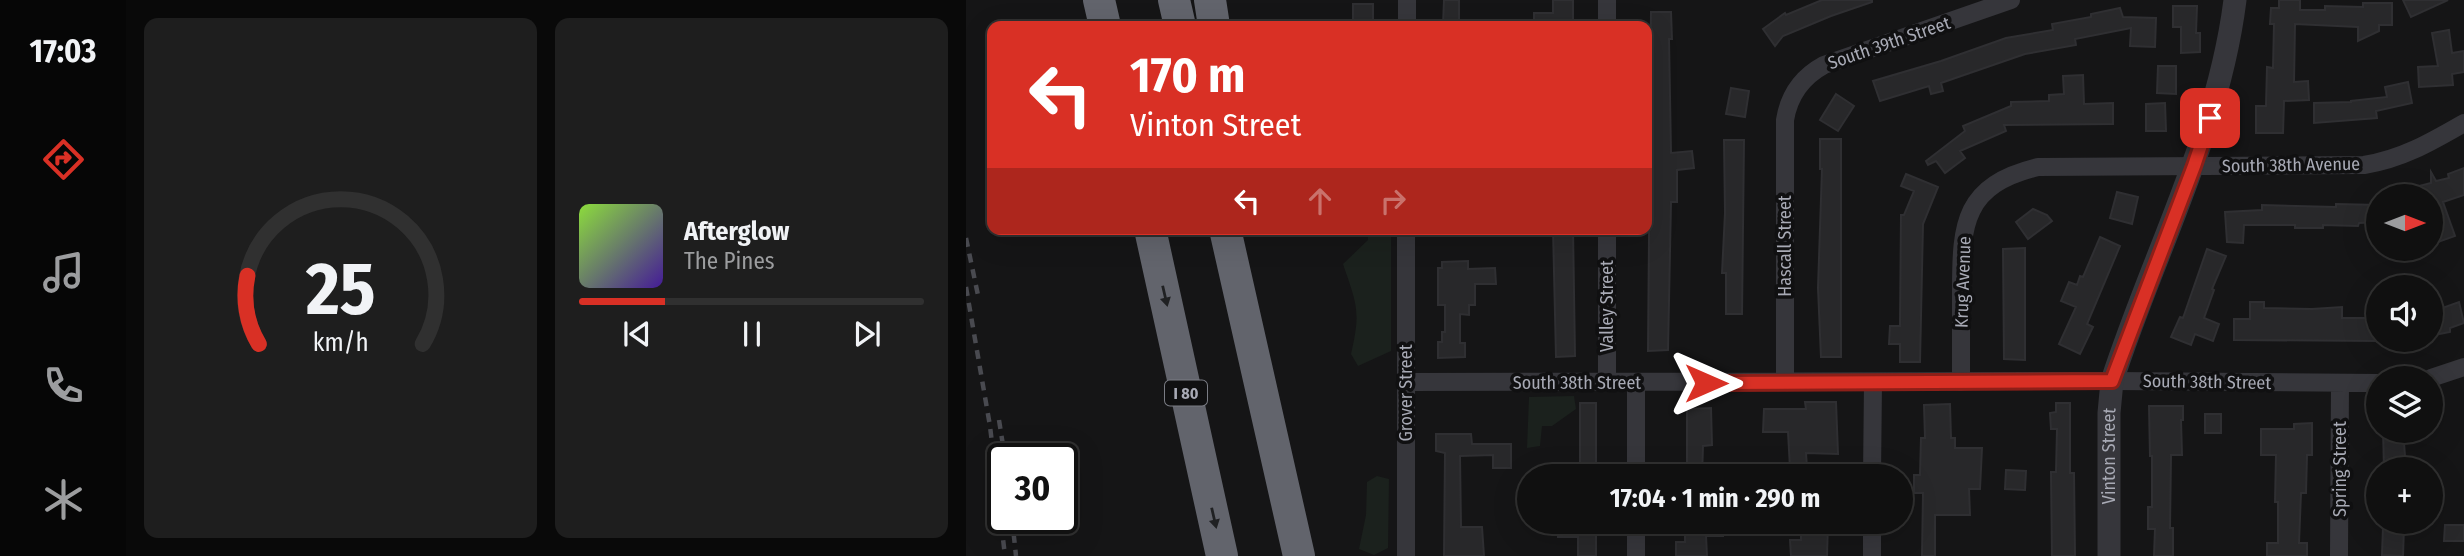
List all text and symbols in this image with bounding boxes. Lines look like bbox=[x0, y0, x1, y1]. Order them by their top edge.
street label: South 39th Street bbox=[1825, 12, 1953, 74]
text: 17:03 bbox=[30, 32, 96, 70]
text: 170 m bbox=[1130, 46, 1246, 105]
icon: left bbox=[1015, 49, 1106, 140]
pin bbox=[2180, 88, 2240, 148]
icon: arrive bbox=[2191, 99, 2229, 137]
text: Vinton Street bbox=[1130, 106, 1301, 144]
icon: directions bbox=[39, 135, 88, 184]
street label: South 38th Avenue bbox=[2222, 153, 2360, 177]
icon: left bbox=[1228, 182, 1266, 220]
icon: ahead bbox=[1301, 182, 1339, 220]
icon: right bbox=[1374, 182, 1412, 220]
north arrow bbox=[2366, 184, 2443, 261]
map controls bbox=[2366, 184, 2443, 534]
street label: Hascall Street bbox=[1774, 195, 1796, 297]
text: Afterglow bbox=[684, 216, 789, 247]
street label: Krug Avenue bbox=[1950, 236, 1976, 328]
text: 25 bbox=[305, 246, 375, 333]
text: The Pines bbox=[684, 247, 775, 275]
icon: music bbox=[39, 248, 88, 297]
street label: Valley Street bbox=[1596, 260, 1618, 352]
button: sound bbox=[2366, 275, 2443, 352]
one-way arrow bbox=[1159, 285, 1170, 307]
icon: previous bbox=[618, 315, 656, 353]
icon: pause bbox=[733, 315, 771, 353]
icon: next bbox=[848, 315, 886, 353]
text: km/h bbox=[313, 328, 368, 358]
street label: Grover Street bbox=[1395, 344, 1417, 442]
position arrow bbox=[1669, 346, 1743, 420]
icon: phone bbox=[39, 361, 88, 410]
button: layers bbox=[2366, 366, 2443, 443]
street label: South 38th Street bbox=[2143, 370, 2271, 394]
street label: South 38th Street bbox=[1513, 372, 1641, 394]
road number: I 80 bbox=[1165, 380, 1207, 406]
street label: Vinton Street bbox=[2098, 407, 2120, 504]
street label: Spring Street bbox=[2329, 421, 2351, 517]
speed limit sign: 30 bbox=[987, 443, 1078, 534]
button: + bbox=[2366, 457, 2443, 534]
icon: climate bbox=[39, 475, 88, 524]
text: 17:04 · 1 min · 290 m bbox=[1610, 483, 1820, 514]
one-way arrow bbox=[1208, 507, 1219, 529]

